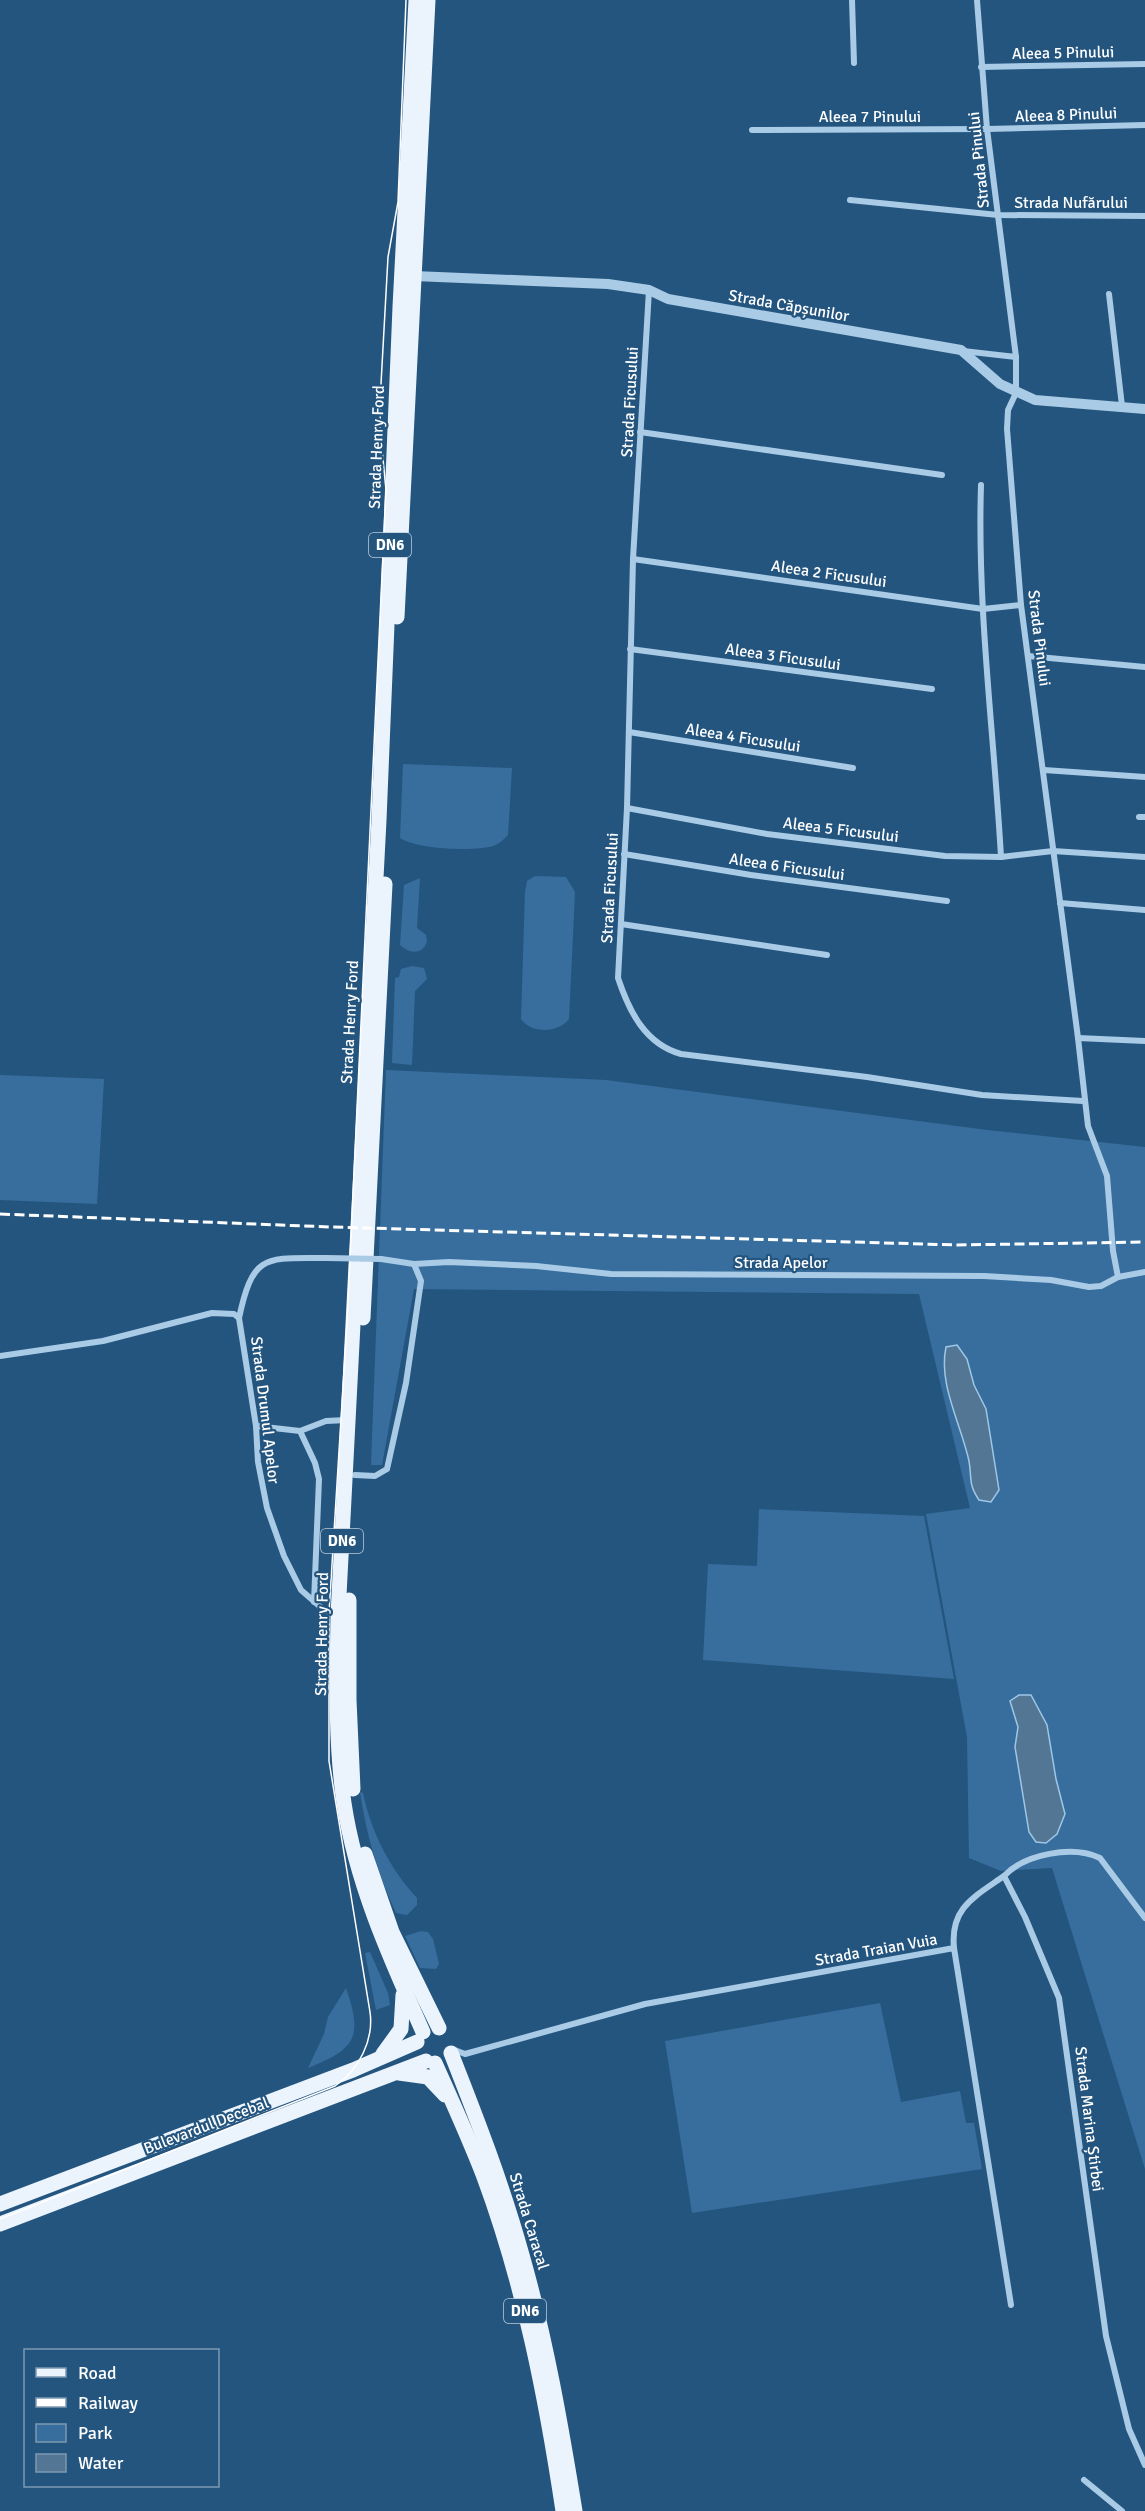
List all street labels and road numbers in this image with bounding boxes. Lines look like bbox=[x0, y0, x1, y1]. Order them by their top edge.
street label: Aleea 5 Pinului bbox=[1012, 42, 1114, 64]
street label: Aleea 8 Pinului bbox=[1015, 103, 1118, 127]
street label: Aleea 7 Pinului bbox=[819, 107, 921, 127]
street label: Strada Pinului bbox=[964, 111, 994, 209]
street label: Strada Nufărului bbox=[1014, 193, 1128, 213]
street label: Strada Căpșunilor bbox=[727, 286, 851, 326]
street label: Strada Ficusului bbox=[617, 346, 643, 458]
street label: Strada Henry Ford bbox=[365, 385, 389, 509]
road number: DN6 bbox=[369, 533, 411, 557]
street label: Aleea 2 Ficusului bbox=[770, 556, 888, 592]
street label: Strada Pinului bbox=[1023, 589, 1055, 687]
street label: Aleea 3 Ficusului bbox=[724, 639, 842, 675]
street label: Aleea 4 Ficusului bbox=[684, 719, 802, 757]
street label: Aleea 5 Ficusului bbox=[782, 813, 900, 847]
street label: Strada Ficusului bbox=[597, 832, 623, 944]
street label: Aleea 6 Ficusului bbox=[728, 849, 846, 885]
street label: Strada Henry Ford bbox=[337, 960, 363, 1084]
street label: Strada Apelor bbox=[734, 1253, 828, 1273]
street label: Strada Drumul Apelor bbox=[246, 1335, 284, 1485]
road number: DN6 bbox=[321, 1529, 363, 1553]
street label: Strada Henry Ford bbox=[311, 1572, 333, 1696]
street label: Strada Traian Vuia bbox=[813, 1929, 939, 1971]
street label: Strada Marina Știrbei bbox=[1070, 2045, 1108, 2193]
street label: Bulevardul Decebal bbox=[141, 2093, 272, 2159]
street label: Strada Caracal bbox=[505, 2170, 553, 2272]
road number: DN6 bbox=[504, 2299, 546, 2323]

